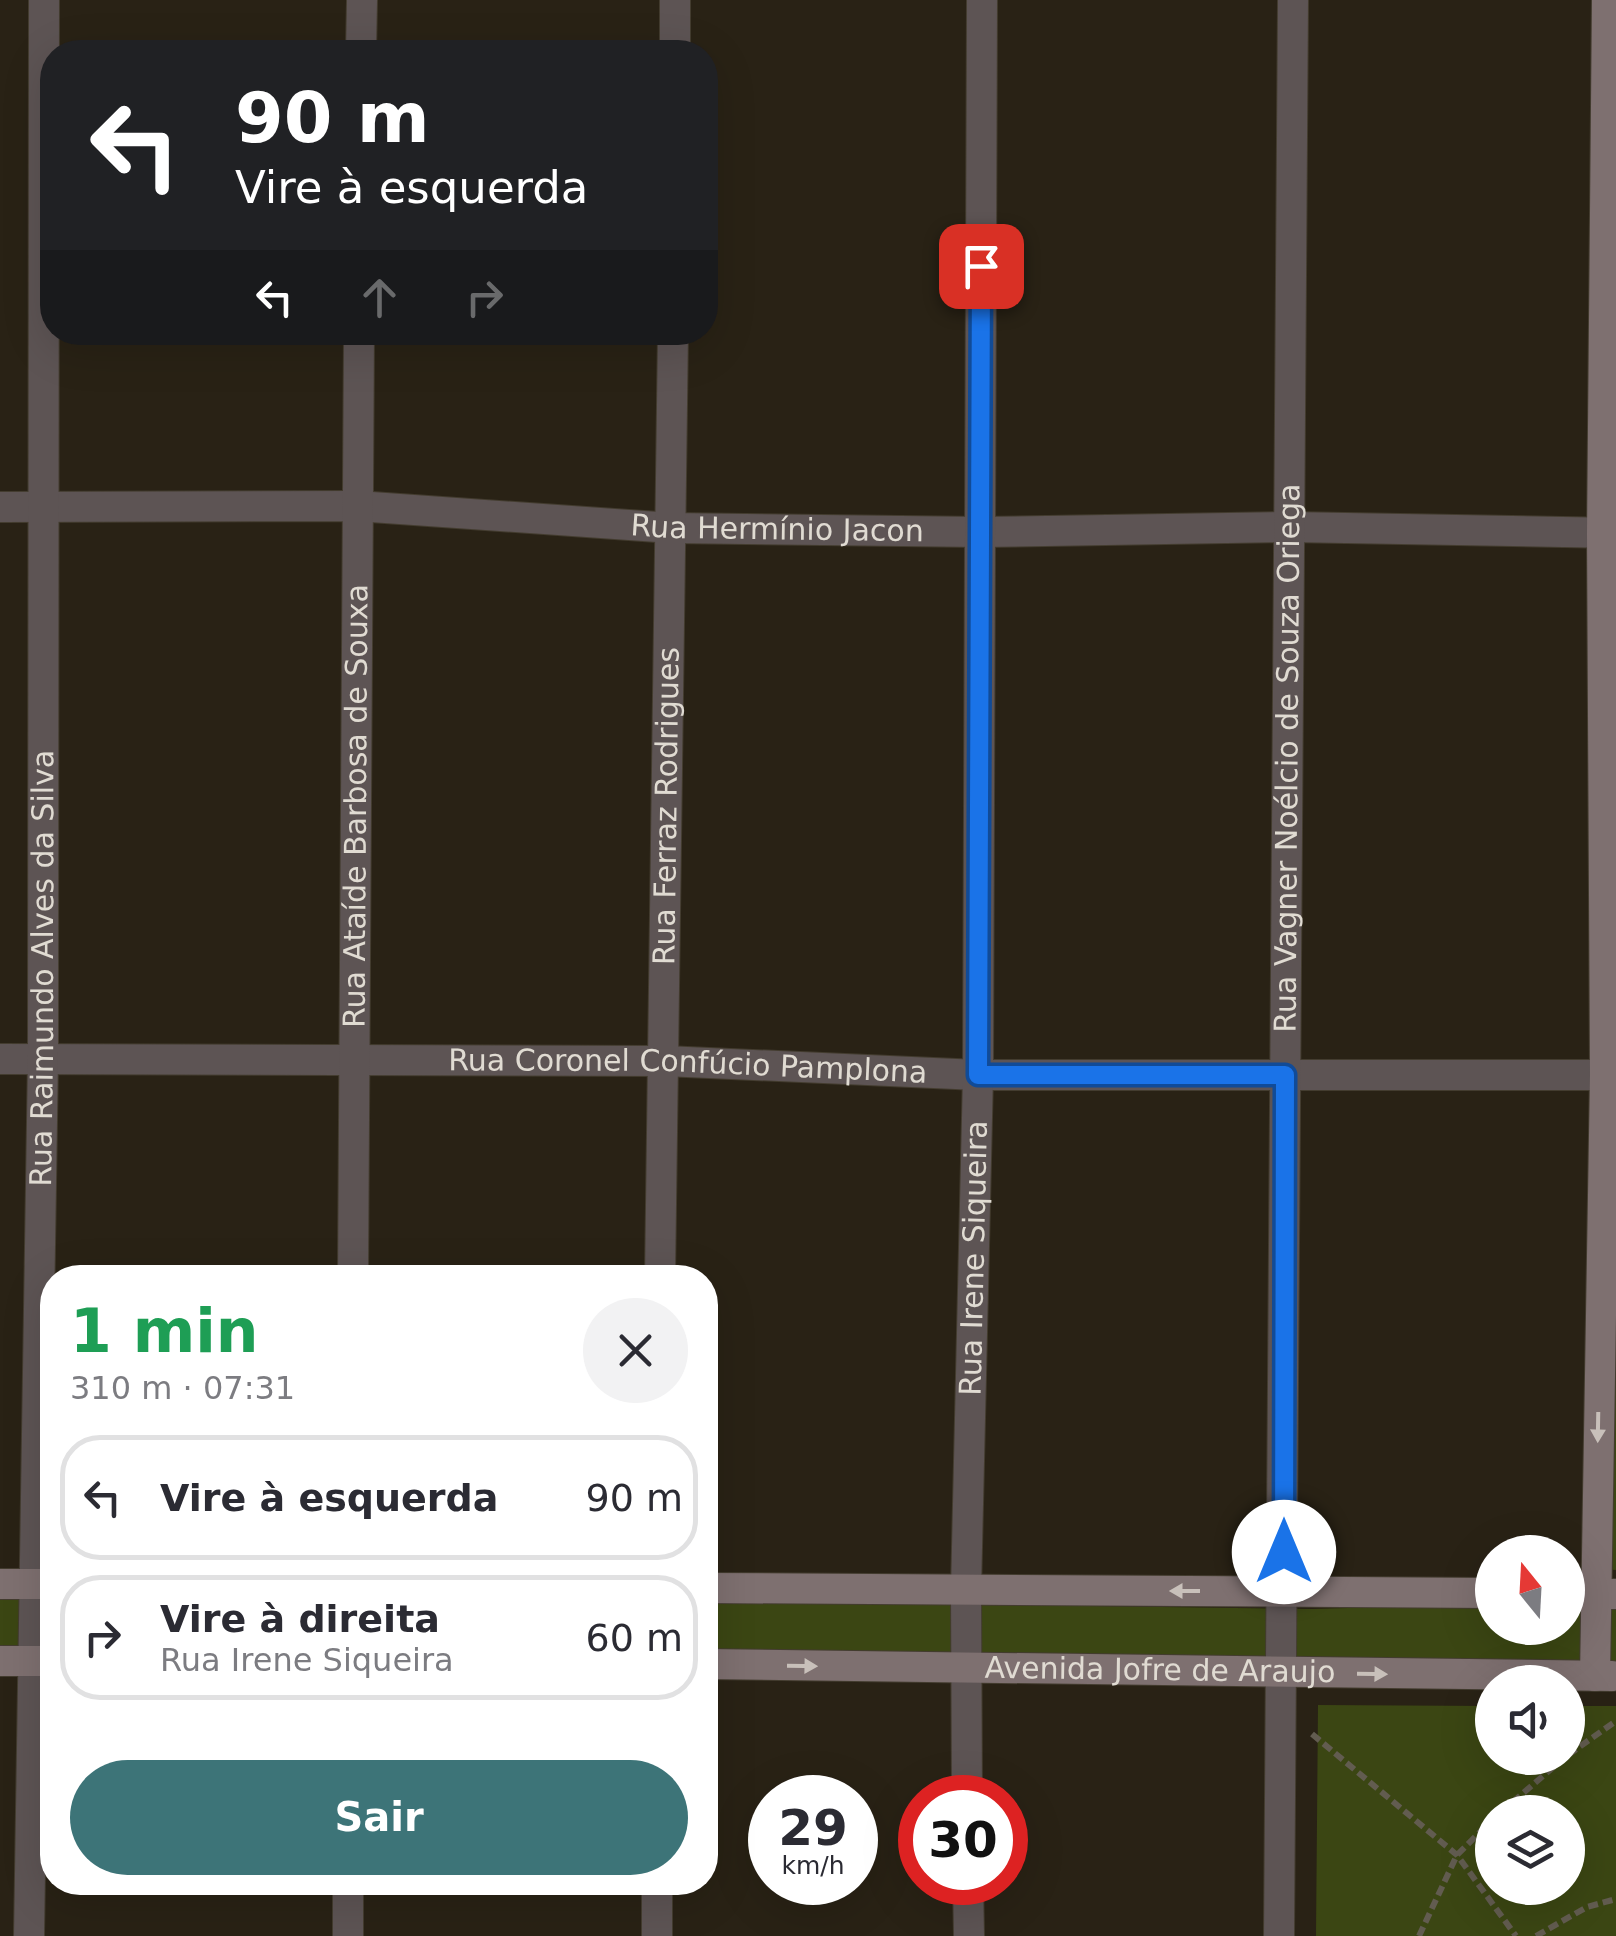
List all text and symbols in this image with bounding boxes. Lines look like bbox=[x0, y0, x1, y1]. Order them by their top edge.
text: 90 m bbox=[235, 77, 430, 159]
icon: left bbox=[70, 80, 200, 210]
text: Vire à esquerda bbox=[235, 161, 588, 214]
pin bbox=[939, 224, 1024, 309]
icon: arrive bbox=[954, 239, 1009, 294]
icon: left bbox=[247, 270, 302, 325]
icon: ahead bbox=[352, 270, 407, 325]
icon: right bbox=[457, 270, 512, 325]
street label: Rua Vagner Noélcio de Souza Oriega bbox=[1268, 483, 1307, 1033]
street label: Rua Hermínio Jacon bbox=[630, 507, 924, 548]
street label: Rua Ataíde Barbosa de Souxa bbox=[337, 584, 374, 1028]
street label: Rua Ferraz Rodrigues bbox=[646, 647, 686, 965]
street label: Rua Raimundo Alves da Silva bbox=[23, 750, 60, 1187]
street label: Rua Coronel Confúcio Pamplona bbox=[448, 1042, 928, 1090]
street label: Rua Irene Siqueira bbox=[953, 1120, 994, 1396]
text: 1 min bbox=[70, 1296, 258, 1366]
button: close bbox=[583, 1298, 688, 1403]
text: 310 m · 07:31 bbox=[70, 1369, 295, 1407]
one-way arrow bbox=[1589, 1412, 1605, 1444]
icon: left bbox=[75, 1470, 130, 1525]
text: Vire à esquerda bbox=[160, 1476, 498, 1520]
text: 90 m bbox=[586, 1476, 683, 1520]
position arrow bbox=[1232, 1500, 1336, 1604]
north arrow bbox=[1475, 1535, 1585, 1645]
map controls bbox=[1475, 1535, 1585, 1905]
one-way arrow bbox=[1169, 1583, 1201, 1599]
text: Vire à direita bbox=[160, 1597, 440, 1641]
icon: right bbox=[75, 1610, 130, 1665]
text: 60 m bbox=[586, 1616, 683, 1660]
text: Rua Irene Siqueira bbox=[160, 1641, 454, 1679]
street label: Avenida Jofre de Araujo bbox=[984, 1650, 1336, 1689]
one-way arrow bbox=[787, 1659, 819, 1675]
button: sound bbox=[1475, 1665, 1585, 1775]
one-way arrow bbox=[1357, 1666, 1389, 1682]
button: Sair bbox=[70, 1760, 688, 1875]
speed limit sign: 30 bbox=[898, 1775, 1028, 1905]
button: layers bbox=[1475, 1795, 1585, 1905]
text: 29 bbox=[778, 1799, 848, 1857]
text: km/h bbox=[781, 1851, 845, 1880]

